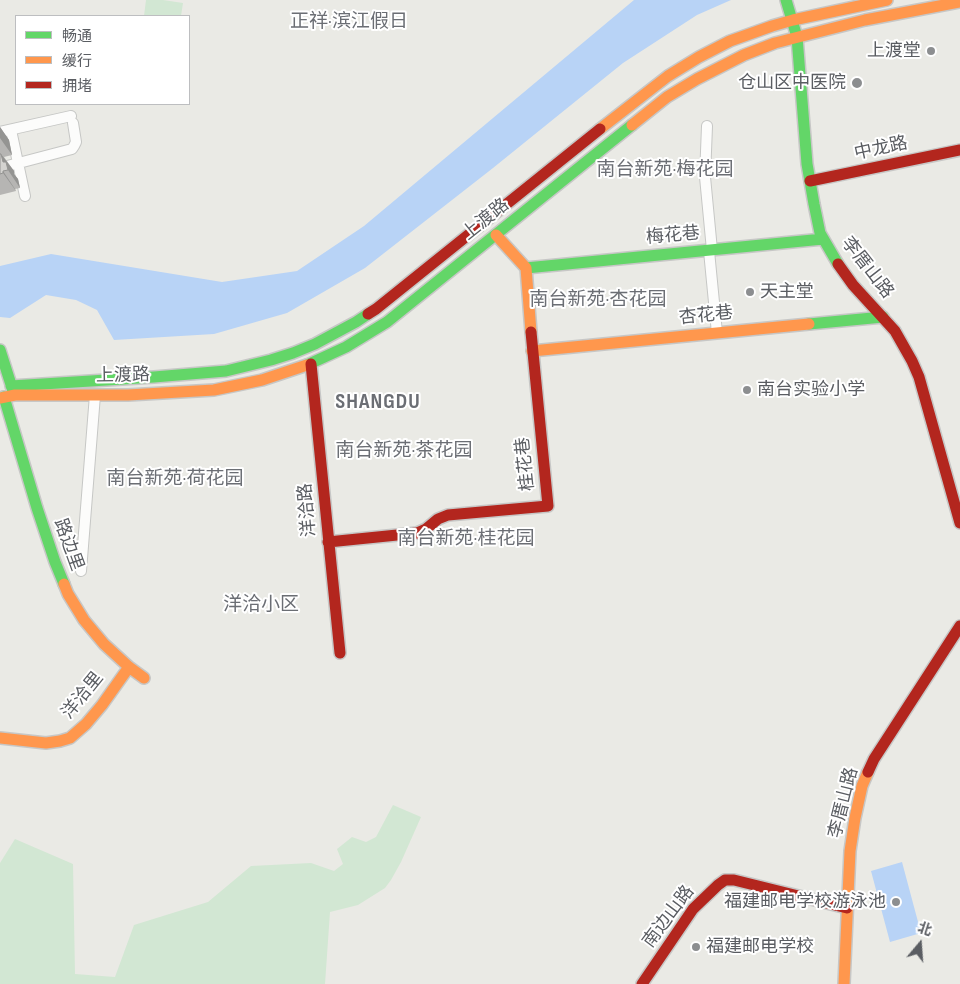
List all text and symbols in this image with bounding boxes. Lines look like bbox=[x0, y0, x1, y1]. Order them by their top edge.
district label: 正祥·滨江假日 bbox=[290, 11, 408, 33]
legend bbox=[15, 15, 190, 105]
text: 畅通 bbox=[62, 27, 92, 46]
place label: 上渡堂 bbox=[867, 40, 921, 62]
marker: 上渡堂 bbox=[925, 45, 937, 57]
text: 缓行 bbox=[62, 52, 92, 71]
place label: 仓山区中医院 bbox=[738, 72, 846, 94]
marker: 仓山区中医院 bbox=[850, 76, 864, 90]
text: 拥堵 bbox=[62, 77, 92, 96]
street label: 中龙路 bbox=[852, 133, 910, 165]
district label: 南台新苑·梅花园 bbox=[597, 159, 733, 181]
street label: 上渡路 bbox=[458, 195, 514, 245]
street label: 梅花巷 bbox=[645, 223, 701, 249]
street label: 李厝山路 bbox=[836, 233, 898, 303]
place label: 天主堂 bbox=[760, 281, 814, 303]
marker: 天主堂 bbox=[744, 286, 756, 298]
district label: 南台新苑·杏花园 bbox=[530, 289, 666, 311]
street label: 杏花巷 bbox=[678, 302, 734, 330]
street label: 上渡路 bbox=[96, 365, 150, 387]
place label: 南台实验小学 bbox=[757, 379, 865, 401]
marker: 南台实验小学 bbox=[741, 384, 753, 396]
district label: SHANGDU bbox=[334, 389, 422, 415]
street label: 桂花巷 bbox=[512, 436, 540, 492]
district label: 南台新苑·茶花园 bbox=[336, 440, 472, 462]
district label: 南台新苑·荷花园 bbox=[107, 468, 243, 490]
street label: 洋洽路 bbox=[295, 482, 321, 538]
street label: 路边里 bbox=[49, 516, 87, 574]
district label: 南台新苑·桂花园 bbox=[398, 528, 534, 550]
district label: 洋洽小区 bbox=[223, 594, 299, 616]
street label: 洋洽里 bbox=[58, 668, 108, 724]
street label: 李厝山路 bbox=[825, 765, 863, 841]
street label: 南边山路 bbox=[639, 882, 699, 952]
place label: 福建邮电学校游泳池 bbox=[724, 891, 886, 913]
marker: 福建邮电学校游泳池 bbox=[890, 896, 902, 908]
north arrow bbox=[895, 919, 945, 969]
text: 北 bbox=[916, 919, 934, 940]
place label: 福建邮电学校 bbox=[706, 936, 814, 958]
marker: 福建邮电学校 bbox=[690, 941, 702, 953]

